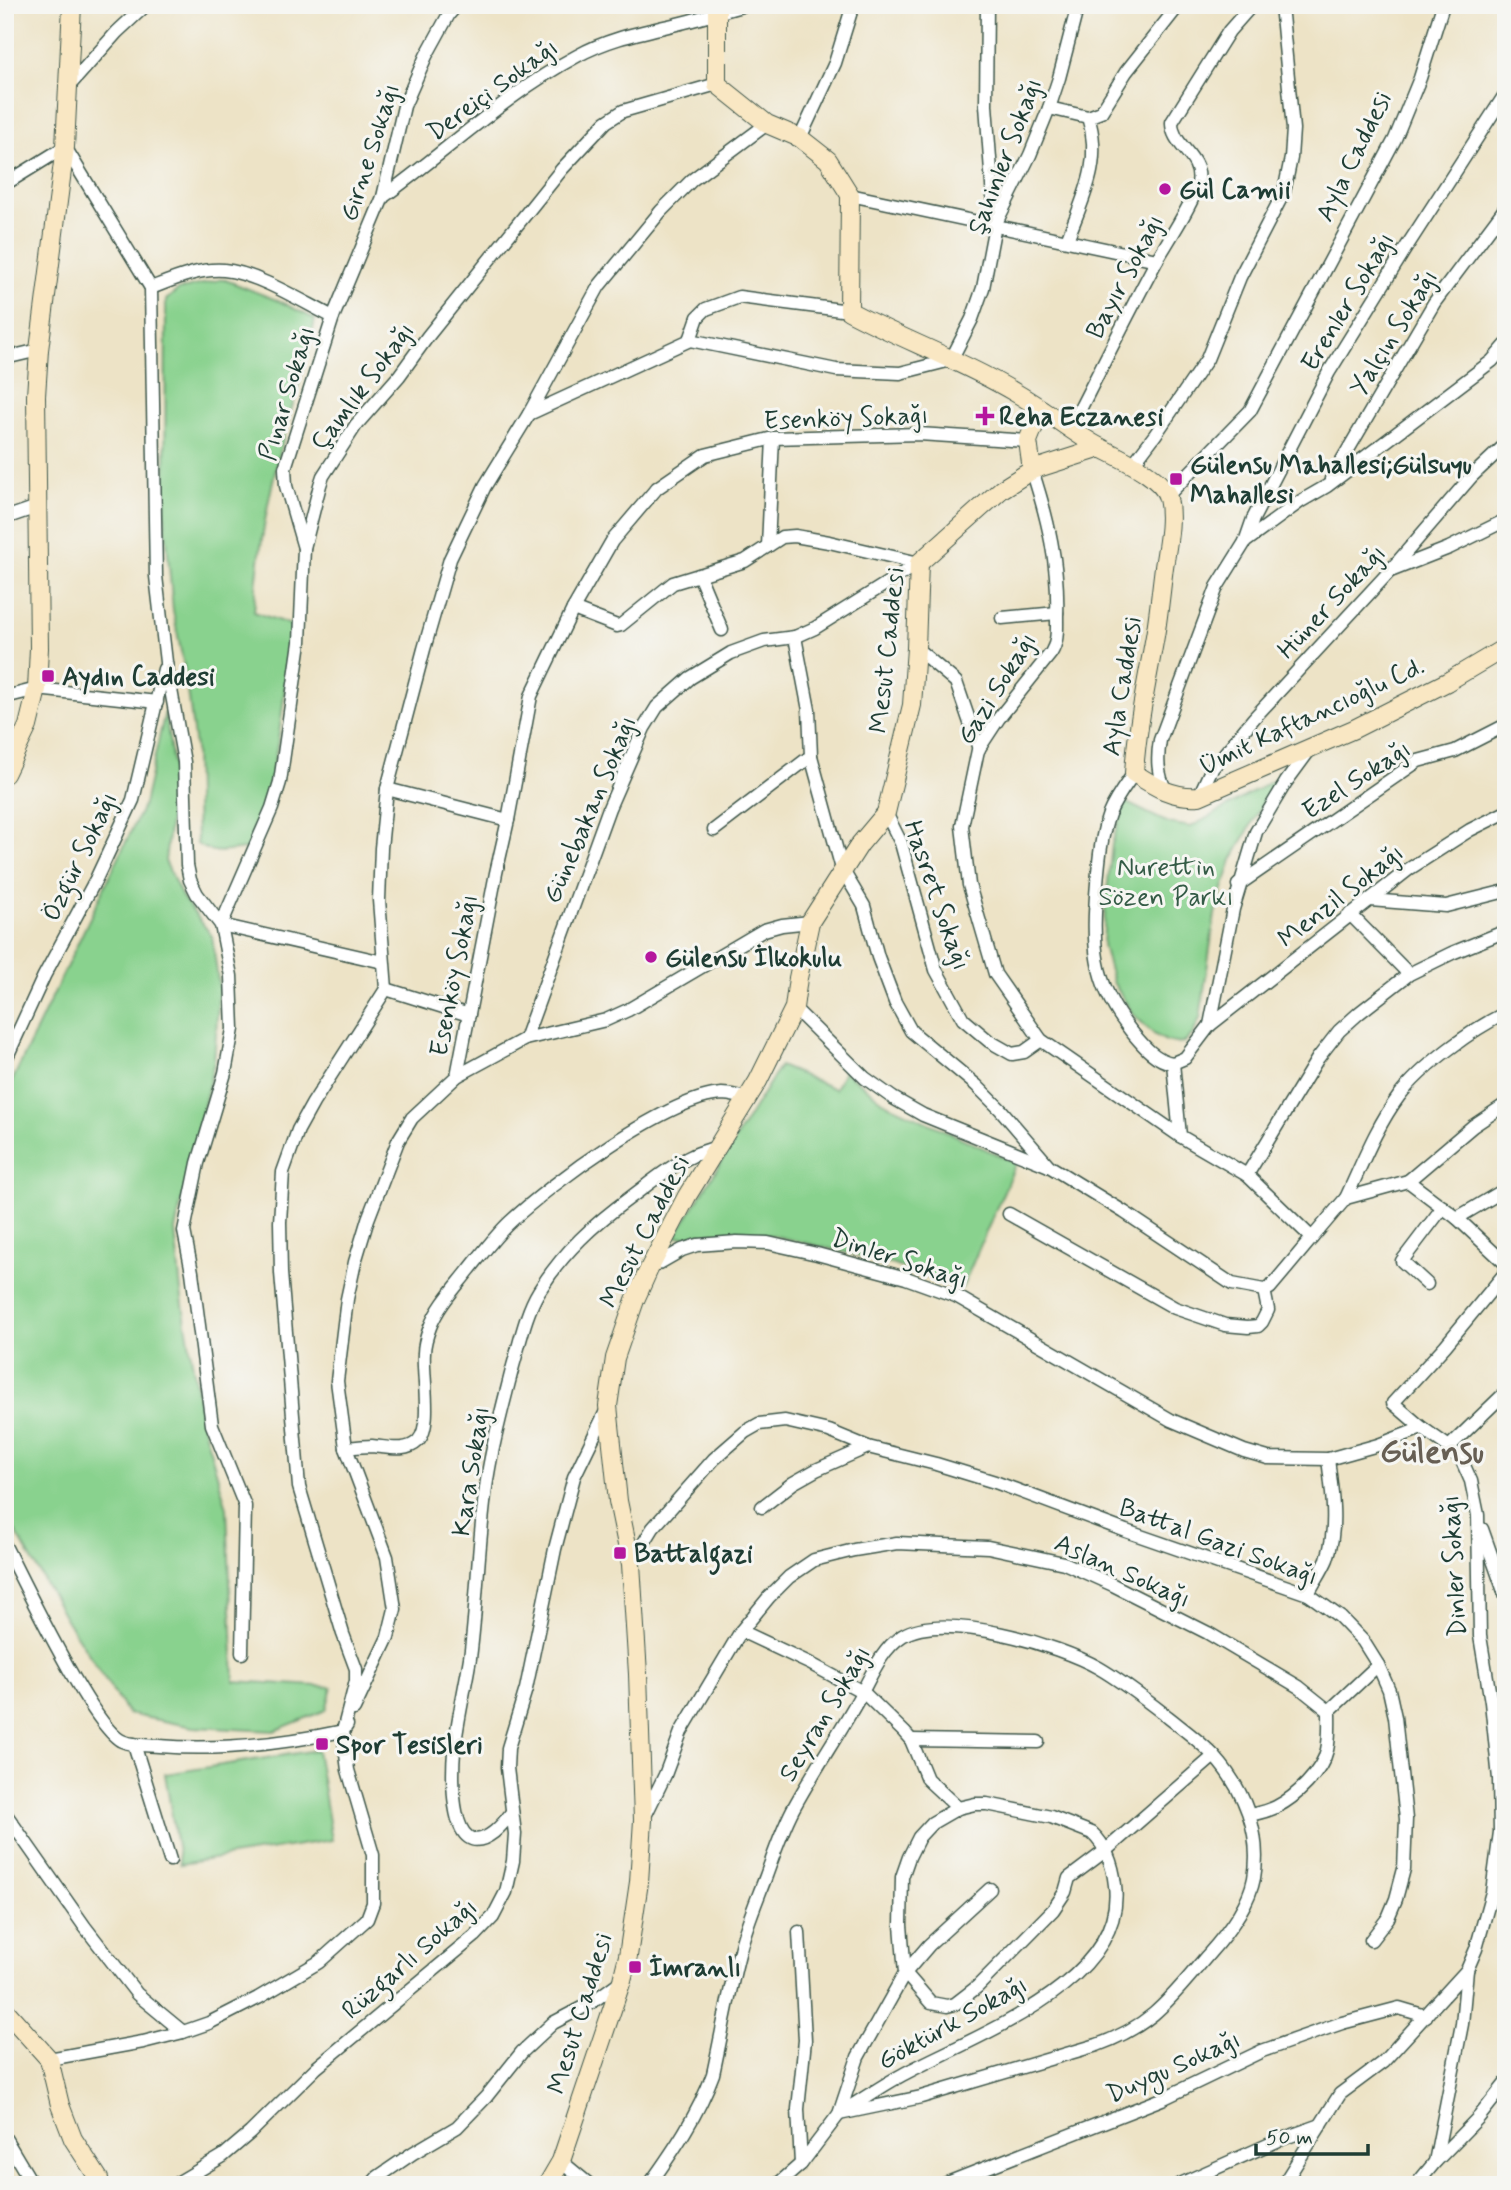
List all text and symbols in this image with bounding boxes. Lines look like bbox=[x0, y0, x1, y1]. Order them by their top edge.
street label: Dereiçi Sokağı bbox=[421, 31, 566, 150]
street label: Şahinler Sokağı bbox=[960, 73, 1051, 240]
street label: Girne Sokağı bbox=[333, 79, 409, 226]
street label: Ayla Caddesi bbox=[1309, 86, 1401, 228]
place label: Gül Camii bbox=[1179, 174, 1291, 208]
marker: Gül Camii bbox=[1157, 181, 1173, 197]
street label: Bayır Sokağı bbox=[1079, 209, 1173, 345]
street label: Erenler Sokağı bbox=[1294, 226, 1404, 378]
street label: Yalçın Sokağı bbox=[1342, 263, 1447, 403]
street label: Çamlık Sokağı bbox=[304, 316, 423, 459]
street label: Pınar Sokağı bbox=[251, 322, 325, 465]
street label: Esenköy Sokağı bbox=[763, 399, 929, 439]
place label: Reha Eczanesi bbox=[999, 401, 1164, 435]
marker: Reha Eczanesi bbox=[977, 408, 993, 424]
place label: Gülensu Mahallesi;Gülsuyu Mahallesi bbox=[1190, 449, 1472, 513]
marker: Gülensu Mahallesi;Gülsuyu Mahallesi bbox=[1168, 471, 1184, 487]
street label: Hüner Sokağı bbox=[1271, 538, 1394, 667]
street label: Mesut Caddesi bbox=[862, 565, 914, 735]
street label: Ayla Caddesi bbox=[1095, 614, 1151, 759]
street label: Gazi Sokağı bbox=[950, 626, 1046, 752]
street label: Ümit Kaftancıoğlu Cd. bbox=[1194, 650, 1430, 784]
place label: Aydın Caddesi bbox=[62, 661, 215, 695]
marker: Aydın Caddesi bbox=[40, 668, 56, 684]
street label: Günebakan Sokağı bbox=[536, 711, 646, 909]
street label: Ezel Sokağı bbox=[1296, 733, 1418, 828]
street label: Özgür Sokağı bbox=[35, 787, 129, 929]
street label: Hasret Sokağı bbox=[895, 816, 978, 975]
street label: Menzil Sokağı bbox=[1271, 837, 1411, 956]
park label: Nurettin Sözen Parkı bbox=[1098, 851, 1234, 915]
street label: Esenköy Sokağı bbox=[423, 891, 487, 1059]
place label: Gülensu İlkokulu bbox=[665, 942, 842, 976]
marker: Gülensu İlkokulu bbox=[643, 949, 659, 965]
street label: Mesut Caddesi bbox=[593, 1150, 699, 1314]
street label: Dinler Sokağı bbox=[827, 1222, 972, 1298]
street label: Kara Sokağı bbox=[445, 1404, 499, 1539]
district label: Gülensu bbox=[1380, 1431, 1484, 1475]
street label: Battal Gazi Sokağı bbox=[1114, 1491, 1322, 1595]
street label: Dinler Sokağı bbox=[1434, 1494, 1476, 1638]
street label: Aslan Sokağı bbox=[1049, 1527, 1196, 1617]
place label: Battalgazi bbox=[634, 1538, 753, 1575]
marker: Battalgazi bbox=[612, 1545, 628, 1561]
street label: Seyran Sokağı bbox=[772, 1640, 880, 1788]
place label: Spor Tesisleri bbox=[336, 1729, 483, 1763]
marker: Spor Tesisleri bbox=[314, 1736, 330, 1752]
street label: Rüzgarlı Sokağı bbox=[335, 1891, 487, 2030]
street label: Mesut Caddesi bbox=[540, 1929, 622, 2099]
place label: İmranlı bbox=[649, 1952, 742, 1986]
marker: İmranlı bbox=[627, 1959, 643, 1975]
street label: Göktürk Sokağı bbox=[872, 1969, 1034, 2079]
street label: Duygu Sokağı bbox=[1101, 2023, 1247, 2114]
scale bar bbox=[1256, 2113, 1368, 2157]
text: 50 m bbox=[1266, 2124, 1313, 2152]

